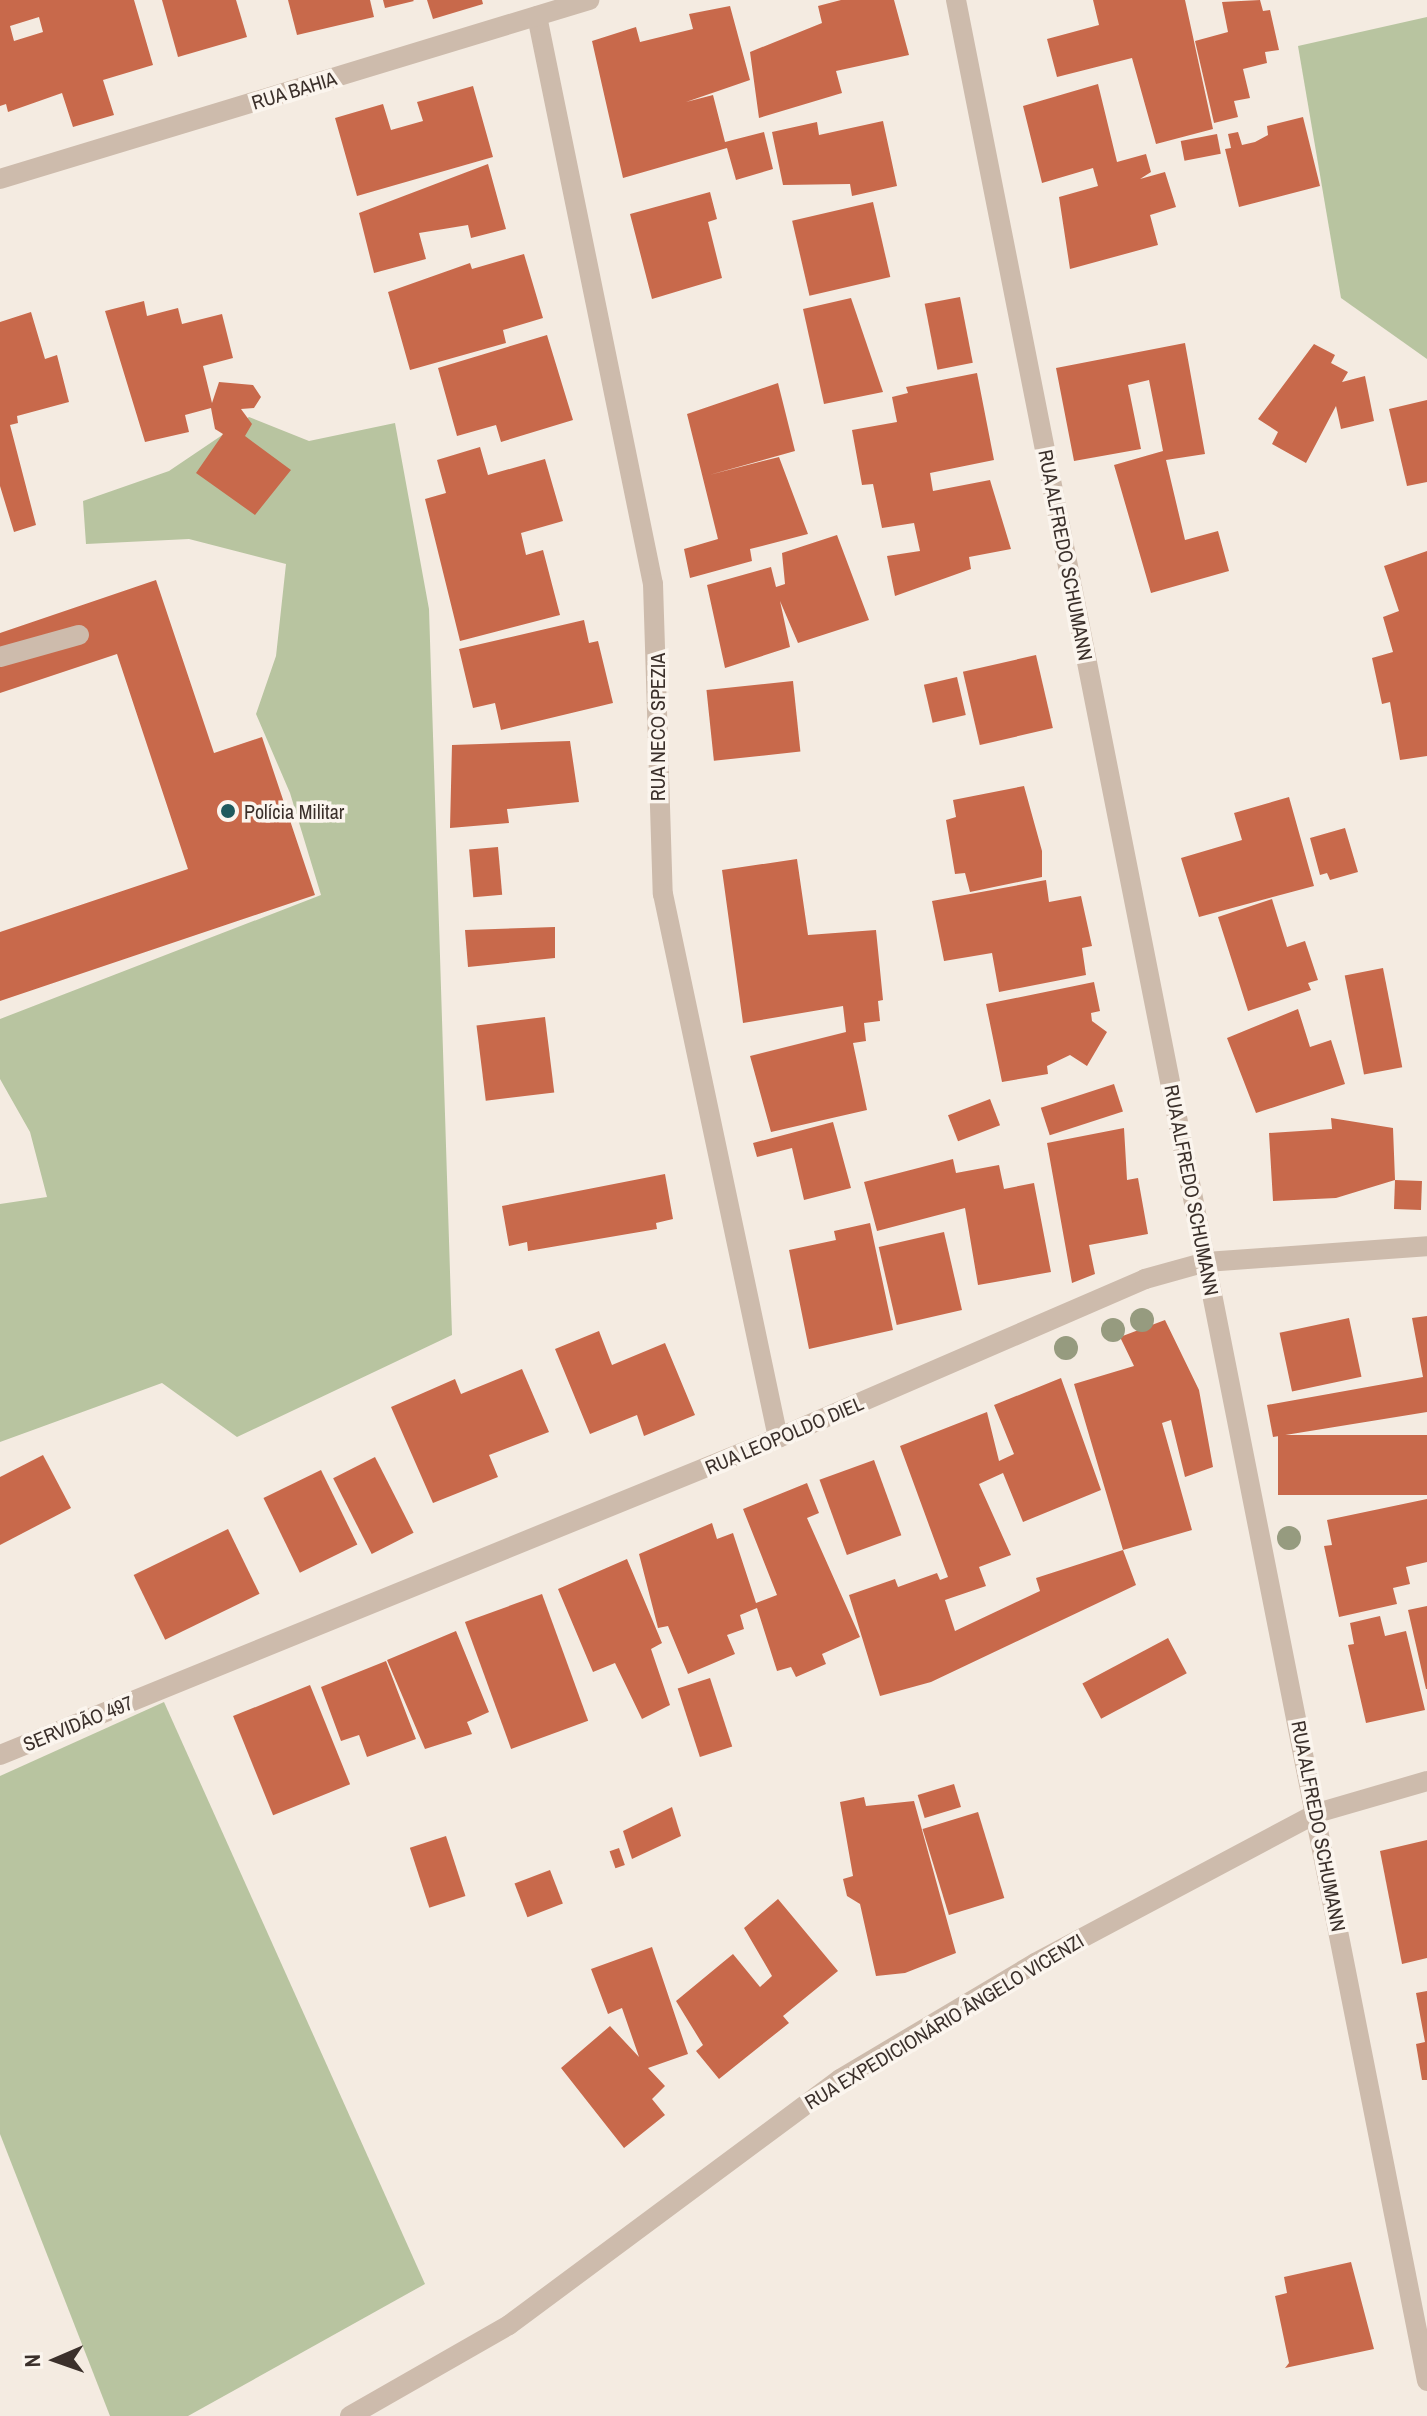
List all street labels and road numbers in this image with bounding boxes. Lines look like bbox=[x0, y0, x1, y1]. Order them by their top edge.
street label: RUA BAHIA bbox=[248, 66, 340, 114]
street label: RUA ALFREDO SCHUMANN bbox=[1034, 447, 1098, 663]
street label: RUA NECO SPEZIA bbox=[645, 652, 669, 802]
street label: RUA ALFREDO SCHUMANN bbox=[1160, 1082, 1224, 1298]
street label: RUA LEOPOLDO DIEL bbox=[701, 1391, 867, 1479]
street label: SERVIDÃO 497 bbox=[20, 1690, 136, 1756]
street label: RUA ALFREDO SCHUMANN bbox=[1287, 1718, 1351, 1934]
street label: RUA EXPEDICIONÁRIO ÂNGELO VICENZI bbox=[800, 1928, 1088, 2114]

